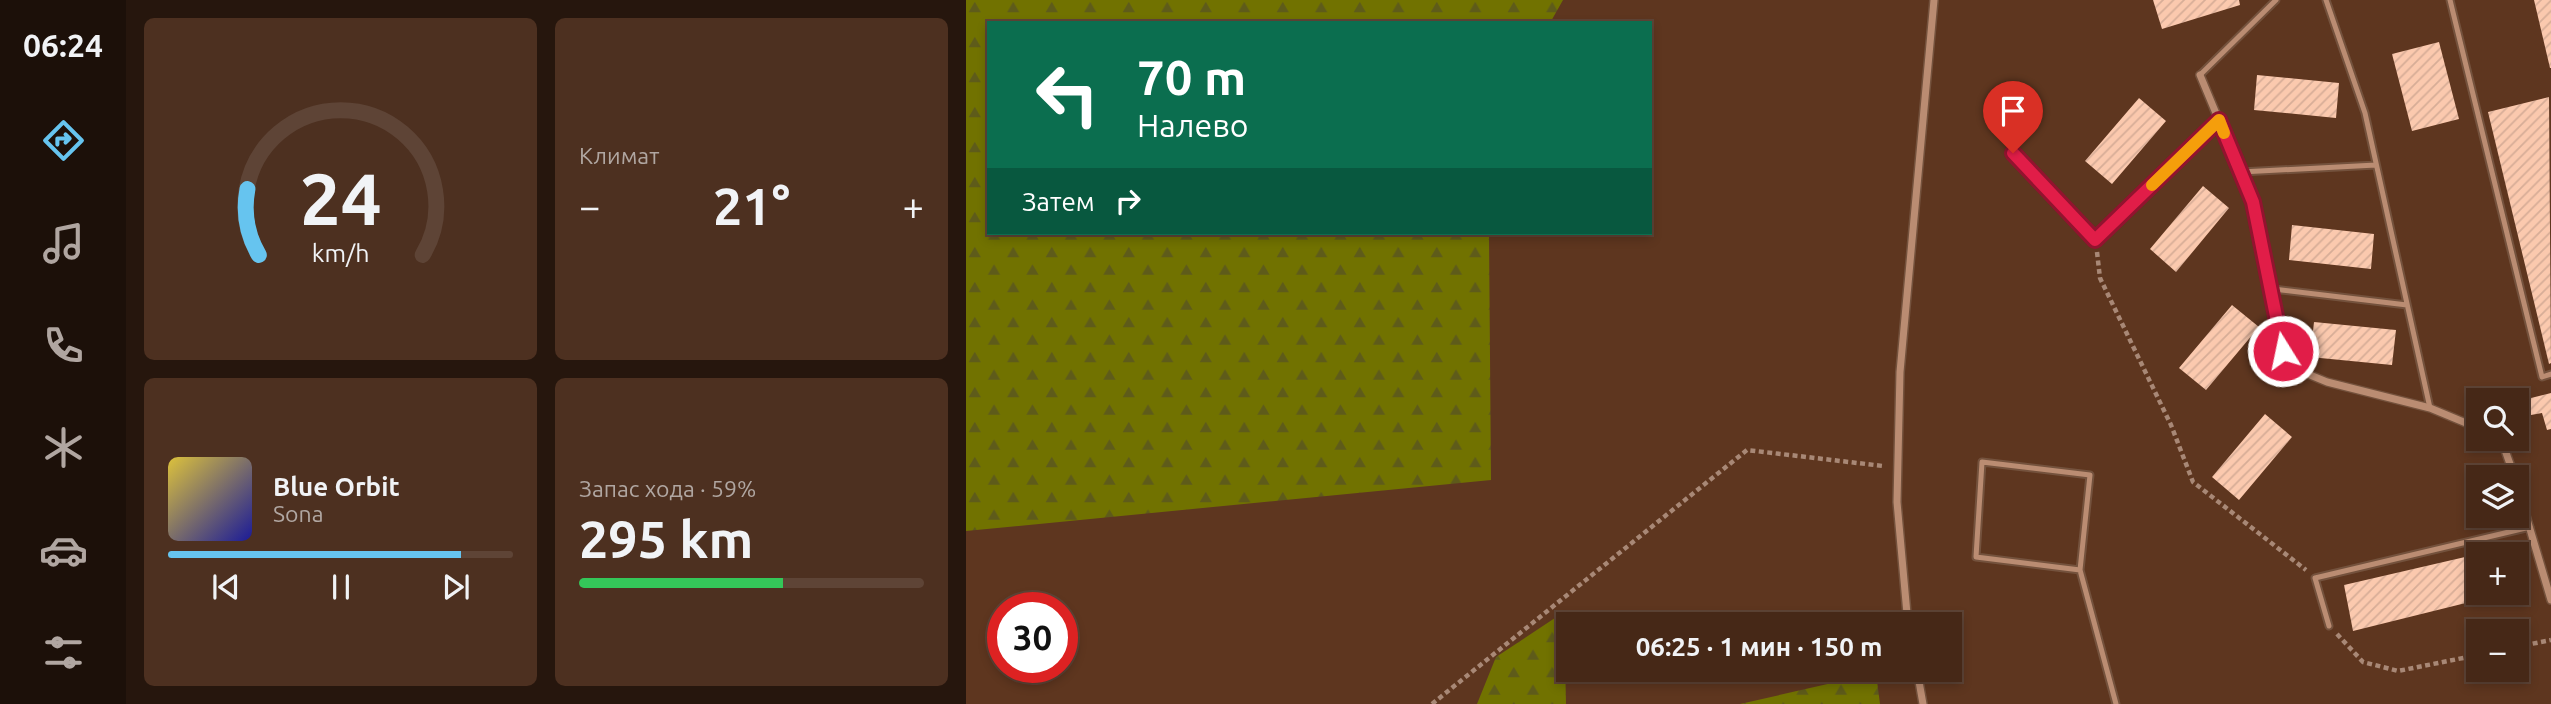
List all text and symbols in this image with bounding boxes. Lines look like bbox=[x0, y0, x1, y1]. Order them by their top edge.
text: 06:24 bbox=[23, 27, 103, 63]
icon: left bbox=[1022, 49, 1113, 140]
text: 70 m bbox=[1137, 49, 1246, 104]
pin bbox=[1983, 81, 2043, 153]
icon: arrive bbox=[1994, 92, 2032, 130]
text: Налево bbox=[1137, 107, 1249, 143]
icon: directions bbox=[39, 116, 88, 165]
text: Климат bbox=[579, 143, 659, 168]
text: 24 bbox=[299, 157, 382, 239]
text: 21° bbox=[713, 177, 790, 235]
icon: right bbox=[1109, 182, 1147, 220]
text: − bbox=[579, 185, 600, 227]
text: + bbox=[903, 185, 924, 227]
text: Затем bbox=[1022, 187, 1095, 216]
icon: music bbox=[39, 219, 88, 268]
text: km/h bbox=[312, 239, 369, 267]
position arrow bbox=[2246, 314, 2320, 388]
icon: phone bbox=[39, 321, 88, 370]
map controls bbox=[2466, 388, 2529, 682]
button: search bbox=[2466, 388, 2529, 451]
icon: climate bbox=[39, 423, 88, 472]
button: layers bbox=[2466, 465, 2529, 528]
text: Blue Orbit bbox=[273, 472, 400, 501]
text: Запас хода · 59% bbox=[579, 476, 756, 501]
text: Sona bbox=[273, 501, 323, 526]
text: 295 km bbox=[579, 510, 753, 568]
icon: car bbox=[39, 526, 88, 575]
button: + bbox=[2466, 542, 2529, 605]
icon: previous bbox=[207, 568, 245, 606]
icon: pause bbox=[322, 568, 360, 606]
icon: next bbox=[437, 568, 475, 606]
speed limit sign: 30 bbox=[987, 592, 1078, 683]
button: − bbox=[2466, 619, 2529, 682]
icon: filters bbox=[39, 628, 88, 677]
text: 06:25 · 1 мин · 150 m bbox=[1636, 632, 1882, 661]

